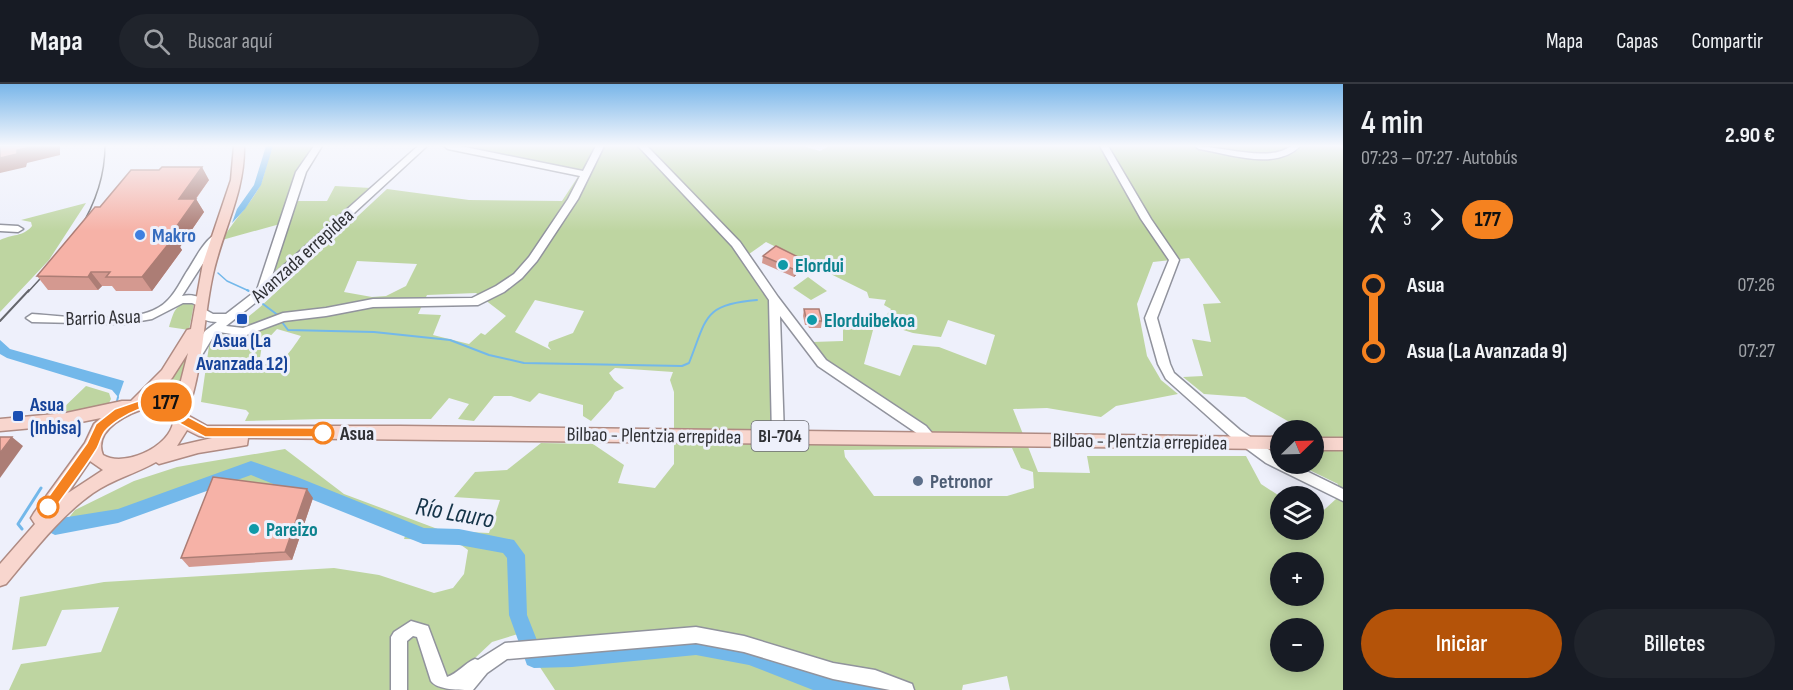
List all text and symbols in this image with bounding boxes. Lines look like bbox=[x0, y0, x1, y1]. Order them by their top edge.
search box bbox=[119, 14, 539, 68]
text: Mapa bbox=[30, 25, 83, 58]
icon: search bbox=[140, 25, 173, 58]
text: Buscar aquí bbox=[188, 28, 272, 55]
text: Mapa bbox=[1546, 29, 1583, 54]
text: Capas bbox=[1616, 29, 1658, 54]
text: Compartir bbox=[1691, 29, 1763, 54]
text: 4 min bbox=[1361, 103, 1423, 143]
text: 2.90 € bbox=[1725, 122, 1775, 149]
text: 07:23 – 07:27 · Autobús bbox=[1361, 146, 1518, 170]
icon: walk bbox=[1361, 203, 1394, 236]
icon: forward bbox=[1420, 203, 1453, 236]
street label: Avanzada errepidea bbox=[246, 204, 359, 309]
text: 3 bbox=[1403, 207, 1411, 231]
text: 177 bbox=[1474, 207, 1501, 232]
place label: Makro bbox=[152, 224, 196, 248]
marker: Makro bbox=[133, 228, 147, 242]
place label: Elordui bbox=[795, 254, 844, 278]
marker: Elordui bbox=[776, 258, 790, 272]
text: Asua bbox=[1407, 272, 1445, 299]
text: 07:26 bbox=[1737, 273, 1775, 297]
street label: Barrio Asua bbox=[65, 305, 141, 331]
place label: Elorduibekoa bbox=[824, 309, 915, 333]
marker: Asua (La Avanzada 12) bbox=[235, 312, 249, 326]
marker: Elorduibekoa bbox=[805, 313, 819, 327]
place label: Asua (La Avanzada 12) bbox=[195, 329, 288, 376]
text: Asua (La Avanzada 9) bbox=[1407, 338, 1567, 365]
text: 07:27 bbox=[1738, 339, 1775, 363]
line badge: 177 bbox=[132, 382, 201, 422]
text: 177 bbox=[153, 390, 179, 415]
place label: Asua (Inbisa) bbox=[29, 393, 81, 440]
marker: Asua (Inbisa) bbox=[11, 409, 25, 423]
north arrow bbox=[1270, 420, 1324, 474]
map controls bbox=[1270, 420, 1324, 672]
road number: BI-704 bbox=[752, 421, 808, 451]
marker: Asua bbox=[312, 422, 334, 444]
place label: Asua bbox=[339, 422, 374, 446]
street label: Bilbao - Plentzia errepidea bbox=[566, 422, 741, 450]
street label: Bilbao - Plentzia errepidea bbox=[1052, 428, 1227, 456]
place label: Petronor bbox=[930, 470, 993, 494]
marker: Petronor bbox=[911, 474, 925, 488]
button: layers bbox=[1270, 486, 1324, 540]
water label: Río Lauro bbox=[413, 491, 497, 536]
unlabelled marker bbox=[37, 496, 59, 518]
place label: Pareizo bbox=[266, 518, 318, 542]
marker: Pareizo bbox=[247, 522, 261, 536]
button: + bbox=[1270, 552, 1324, 606]
button: Iniciar bbox=[1361, 609, 1562, 678]
button: Billetes bbox=[1574, 609, 1775, 678]
button: − bbox=[1270, 618, 1324, 672]

